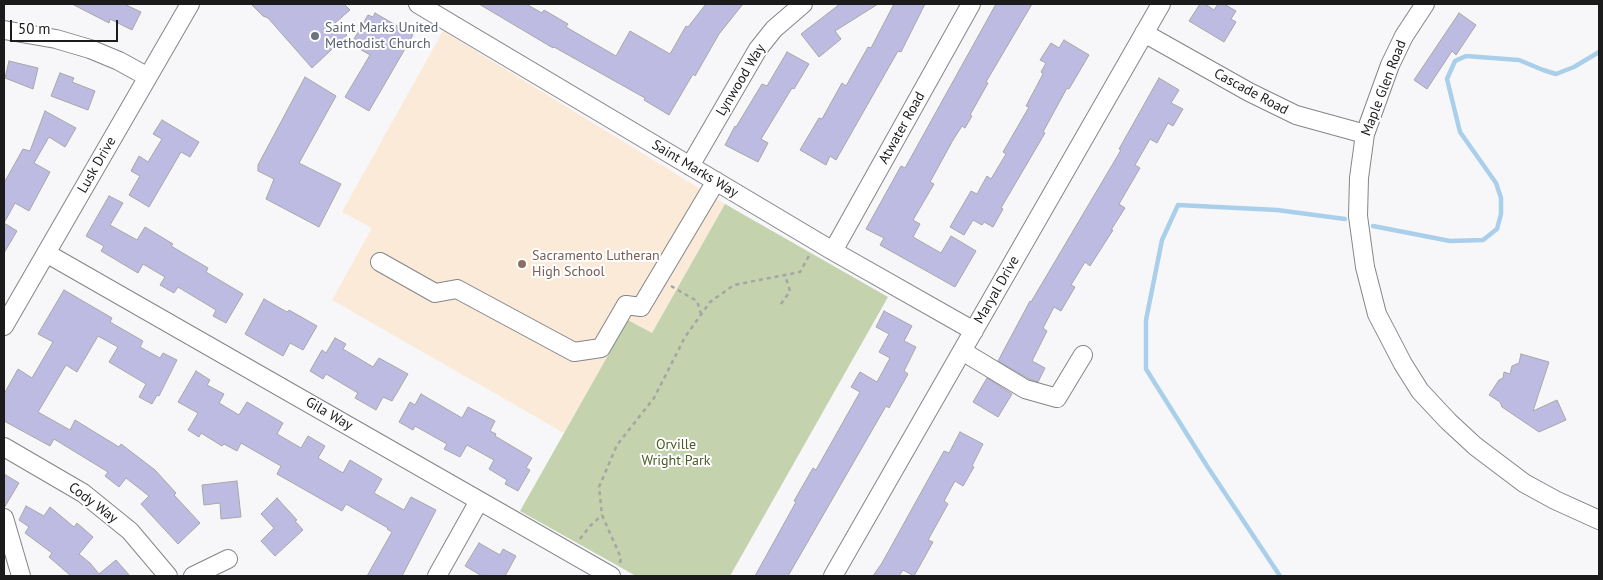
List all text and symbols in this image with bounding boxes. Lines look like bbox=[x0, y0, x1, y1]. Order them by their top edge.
scale bar bbox=[12, 10, 120, 42]
text: 50 m bbox=[18, 19, 51, 38]
place label: Saint Marks United Methodist Church bbox=[325, 20, 438, 52]
marker: Saint Marks United Methodist Church bbox=[309, 30, 321, 42]
street label: Maple Glen Road bbox=[1358, 38, 1410, 138]
street label: Lynwood Way bbox=[713, 41, 769, 119]
street label: Cascade Road bbox=[1211, 65, 1291, 119]
street label: Atwater Road bbox=[875, 89, 929, 167]
street label: Lusk Drive bbox=[74, 134, 120, 196]
street label: Saint Marks Way bbox=[649, 137, 741, 201]
place label: Sacramento Lutheran High School bbox=[532, 248, 660, 280]
street label: Maryal Drive bbox=[971, 253, 1023, 327]
marker: Sacramento Lutheran High School bbox=[516, 258, 528, 270]
street label: Gila Way bbox=[302, 394, 356, 434]
park label: Orville Wright Park bbox=[642, 437, 710, 470]
street label: Cody Way bbox=[65, 479, 121, 527]

